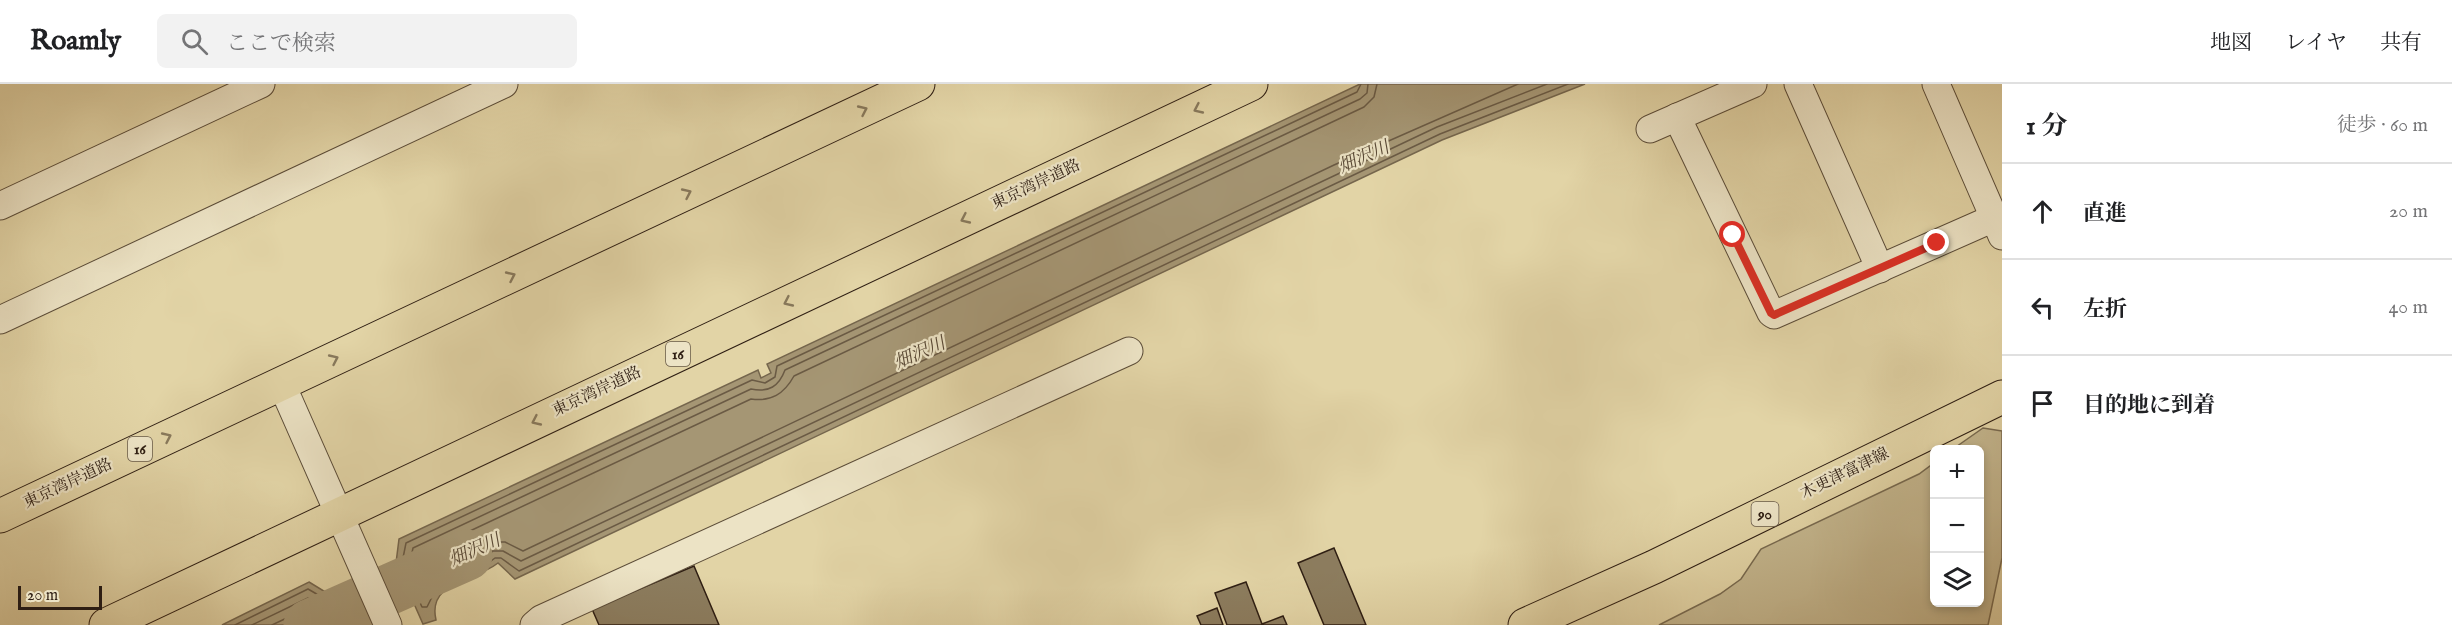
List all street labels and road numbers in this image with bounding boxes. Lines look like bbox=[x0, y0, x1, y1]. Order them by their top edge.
street label: 東京湾岸道路 bbox=[988, 156, 1084, 214]
road number: 16 bbox=[666, 342, 690, 366]
street label: 東京湾岸道路 bbox=[549, 363, 645, 421]
road number: 16 bbox=[128, 437, 152, 461]
street label: 木更津富津線 bbox=[1797, 444, 1893, 504]
street label: 東京湾岸道路 bbox=[20, 455, 116, 513]
road number: 90 bbox=[1752, 502, 1778, 526]

